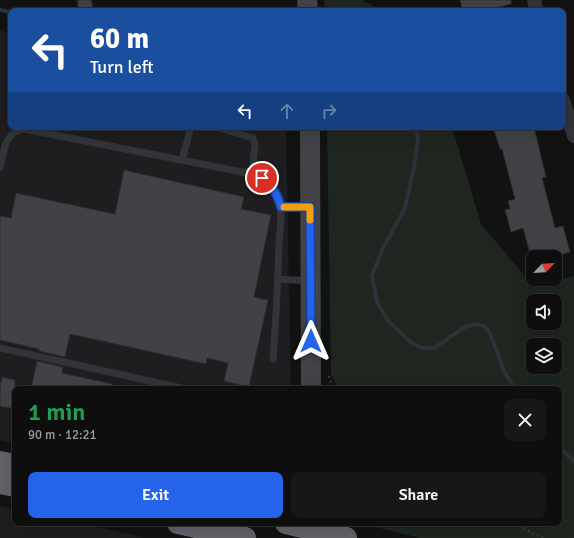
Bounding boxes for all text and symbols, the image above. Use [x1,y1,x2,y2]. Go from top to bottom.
text: 60 m [90,22,149,56]
icon: left [24,24,76,76]
text: Turn left [90,56,153,78]
icon: left [234,100,256,122]
icon: ahead [276,100,298,122]
icon: right [318,100,340,122]
pin [245,161,279,195]
icon: arrive [251,167,273,189]
north arrow [526,250,562,286]
map controls [526,250,562,374]
button: sound [526,294,562,330]
position arrow [290,320,332,362]
button: layers [526,338,562,374]
text: 1 min [28,397,85,427]
button: close [504,399,546,441]
text: 90 m · 12:21 [28,427,97,443]
button: Exit [28,472,283,518]
button: Share [291,472,546,518]

